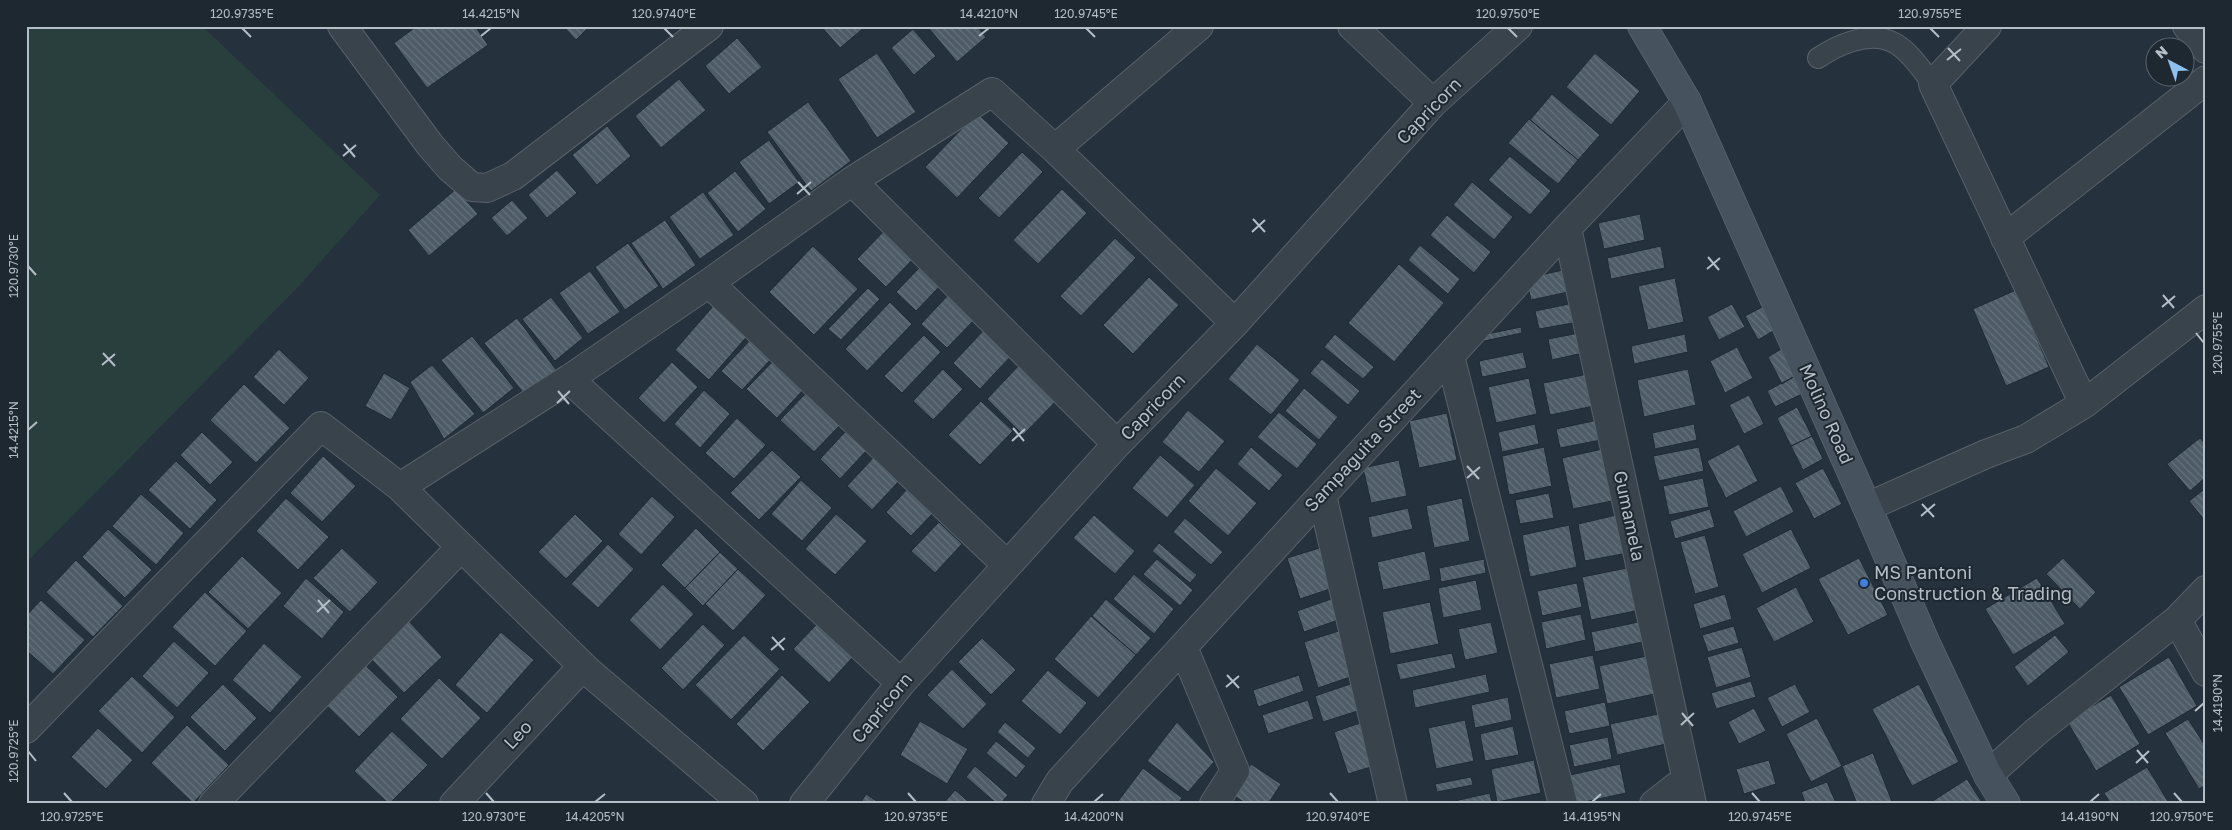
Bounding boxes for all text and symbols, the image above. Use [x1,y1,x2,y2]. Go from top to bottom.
text: 120.9735°E [210,6,274,21]
text: 14.4215°N [462,6,520,21]
text: 120.9740°E [632,6,696,21]
text: 14.4210°N [960,6,1018,21]
text: 120.9745°E [1054,6,1118,21]
text: 120.9750°E [1476,6,1540,21]
text: 120.9755°E [1898,6,1962,21]
north arrow [2144,38,2194,88]
text: N [2152,42,2171,62]
street label: Capricorn [1391,72,1465,148]
text: 120.9730°E [6,234,21,298]
text: 120.9755°E [2210,311,2225,375]
street label: Molino Road [1795,360,1859,467]
street label: Capricorn [1115,368,1189,444]
street label: Sampaguita Street [1299,383,1425,516]
text: 14.4215°N [6,401,21,459]
street label: Gumamela [1610,469,1650,563]
place label: MS Pantoni Construction & Trading [1874,561,2072,604]
marker: MS Pantoni Construction & Trading [1858,577,1870,589]
street label: Capricorn [846,668,916,747]
text: 14.4190°N [2210,674,2225,732]
street label: Leo [499,715,536,753]
text: 120.9725°E [6,719,21,783]
text: 120.9725°E [40,809,104,824]
text: 120.9730°E [462,809,526,824]
text: 14.4205°N [565,809,625,824]
text: 120.9735°E [884,809,948,824]
text: 14.4200°N [1064,809,1124,824]
text: 120.9740°E [1306,809,1370,824]
text: 14.4195°N [1563,809,1621,824]
text: 120.9745°E [1728,809,1792,824]
text: 14.4190°N [2061,809,2119,824]
text: 120.9750°E [2150,809,2214,824]

